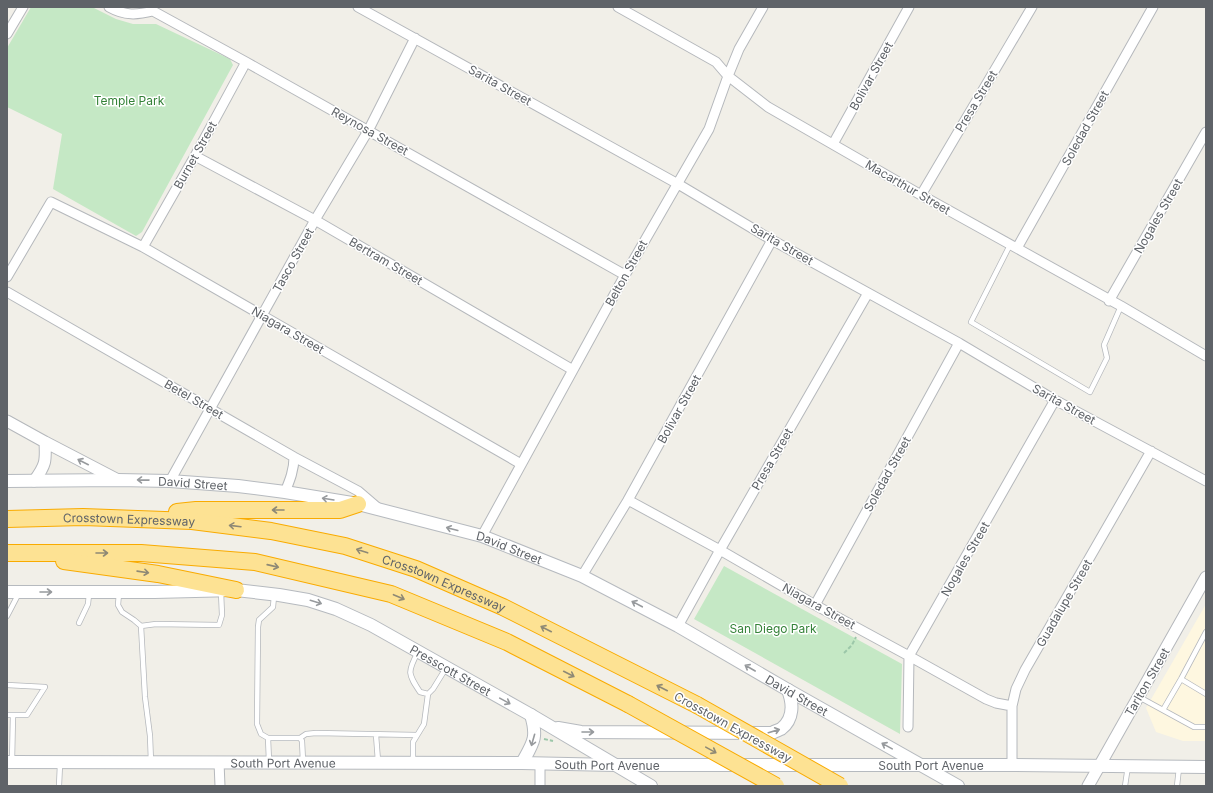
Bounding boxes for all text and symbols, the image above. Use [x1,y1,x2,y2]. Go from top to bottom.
street label: Bolivar Street [846,39,896,113]
street label: Sarita Street [466,61,534,109]
street label: Presa Street [952,67,1000,135]
street label: Soledad Street [1058,88,1112,168]
park label: Temple Park [94,93,165,108]
street label: Reynosa Street [329,104,411,158]
street label: Burnet Street [170,119,220,191]
street label: Macarthur Street [863,157,953,217]
street label: Nogales Street [1131,176,1185,256]
street label: Sarita Street [748,220,816,268]
street label: Tasco Street [269,225,317,295]
street label: Bertram Street [347,234,426,288]
street label: Belton Street [602,237,650,309]
street label: Niagara Street [249,303,327,357]
street label: Bolivar Street [654,372,704,446]
street label: Betel Street [162,376,226,422]
street label: Sarita Street [1030,380,1098,428]
street label: Presa Street [748,425,796,493]
street label: Soledad Street [860,434,914,514]
one-way arrow [78,458,90,465]
street label: David Street [158,473,228,493]
one-way arrow [137,477,150,484]
one-way arrow [321,495,334,503]
one-way arrow [272,506,285,514]
street label: Crosstown Expressway [63,510,196,529]
street label: Nogales Street [938,519,992,599]
one-way arrow [229,523,242,530]
one-way arrow [446,524,459,532]
street label: David Street [475,527,544,567]
one-way arrow [356,547,369,554]
one-way arrow [95,549,108,557]
street label: Crosstown Expressway [380,551,508,615]
street label: Guadalupe Street [1033,557,1095,649]
one-way arrow [266,563,279,570]
one-way arrow [136,568,149,576]
street label: Niagara Street [780,580,858,632]
one-way arrow [39,588,52,596]
one-way arrow [393,594,405,602]
one-way arrow [309,599,322,606]
one-way arrow [631,600,643,608]
park label: San Diego Park [729,621,817,636]
one-way arrow [540,625,552,632]
street label: Presscott Street [407,641,494,699]
street label: Tarlton Street [1121,645,1173,719]
one-way arrow [744,663,756,671]
one-way arrow [562,671,574,678]
street label: David Street [763,671,831,719]
one-way arrow [656,684,668,691]
street label: Crosstown Expressway [672,688,795,766]
one-way arrow [499,697,511,705]
one-way arrow [767,727,780,734]
one-way arrow [581,728,594,736]
one-way arrow [529,733,536,746]
one-way arrow [881,742,893,750]
one-way arrow [705,747,717,755]
street label: South Port Avenue [230,755,336,770]
street label: South Port Avenue [554,756,660,773]
street label: South Port Avenue [878,758,984,773]

